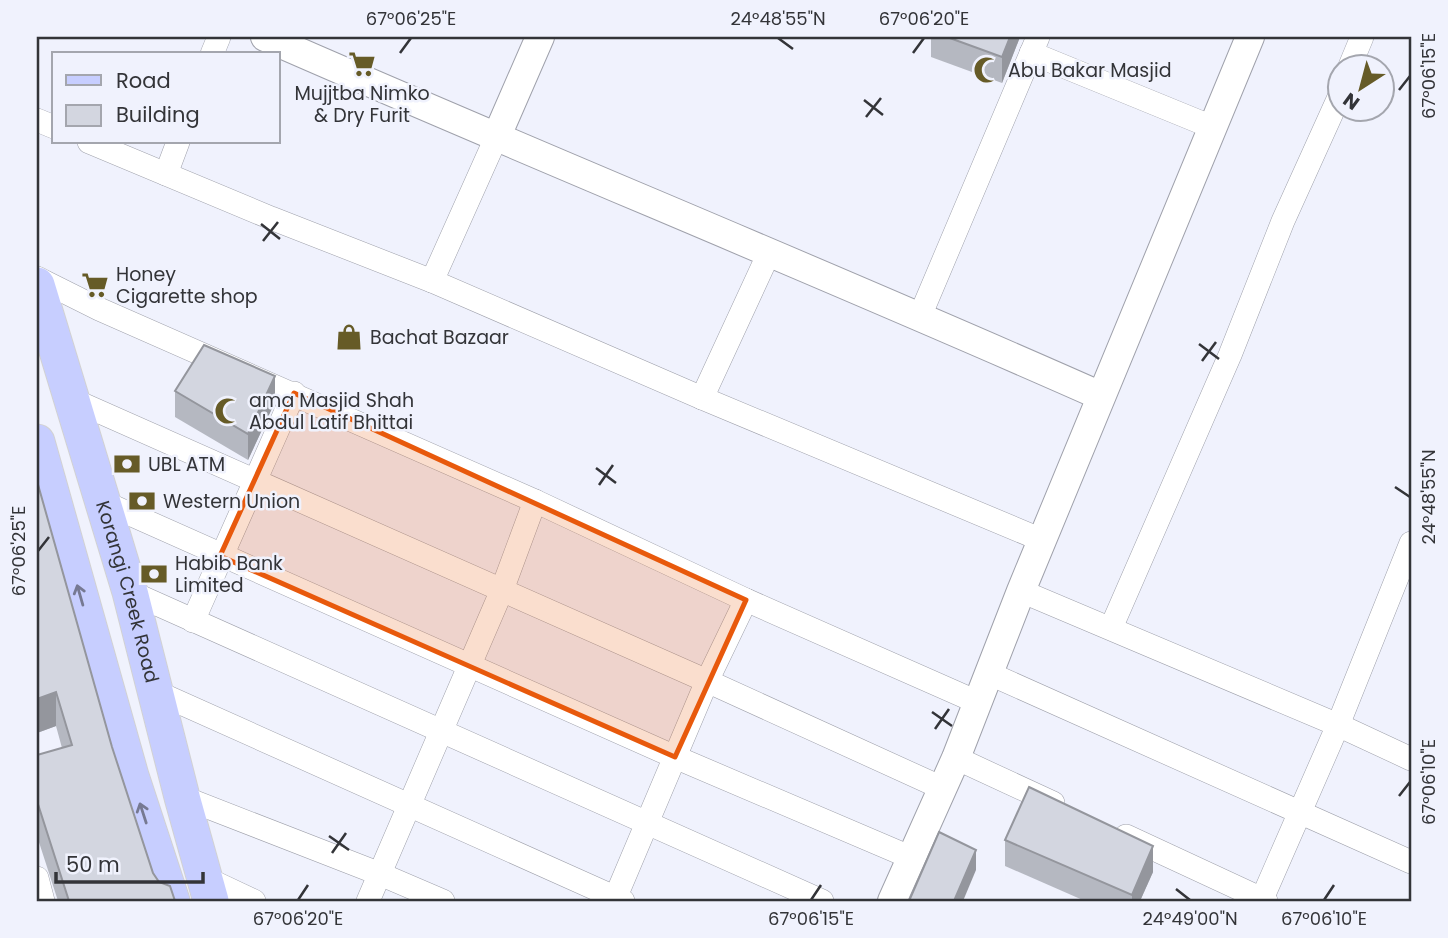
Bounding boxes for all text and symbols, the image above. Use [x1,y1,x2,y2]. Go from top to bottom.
text: 67°06'25"E [366,6,456,31]
text: 24°48'55"N [730,6,826,31]
text: 67°06'20"E [879,6,969,31]
text: 67°06'15"E [1416,33,1441,119]
supermarket icon: Mujjtba Nimko & Dry Furit [347,49,377,79]
legend [52,52,280,144]
north arrow [1326,52,1396,122]
mosque icon: Abu Bakar Masjid [972,55,1002,85]
place label: Abu Bakar Masjid [1008,57,1172,84]
text: Road [116,66,171,95]
place label: Mujjtba Nimko & Dry Furit [294,80,430,129]
text: N [1338,86,1365,116]
text: Building [116,100,200,129]
place label: Honey Cigarette shop [116,261,258,310]
supermarket icon: Honey Cigarette shop [80,270,110,300]
shop icon: Bachat Bazaar [334,322,364,352]
place label: Bachat Bazaar [370,324,509,351]
place label: ama Masjid Shah Abdul Latif Bhittai [249,387,414,436]
mosque icon: ama Masjid Shah Abdul Latif Bhittai [213,396,243,426]
bank icon: UBL ATM [112,449,142,479]
text: 24°48'55"N [1416,449,1441,545]
place label: UBL ATM [148,451,225,478]
bank icon: Western Union [127,486,157,516]
place label: Western Union [163,488,300,515]
street label: Korangi Creek Road [90,497,166,686]
text: 67°06'25"E [6,506,31,596]
place label: Habib Bank Limited [175,550,283,599]
bank icon: Habib Bank Limited [139,559,169,589]
one-way arrow [72,584,85,606]
text: 67°06'10"E [1416,739,1441,825]
one-way arrow [136,803,148,825]
scale bar [56,840,203,884]
text: 50 m [66,850,120,879]
text: 67°06'20"E [253,906,343,931]
text: 67°06'15"E [768,906,854,931]
text: 24°49'00"N [1142,906,1238,931]
text: 67°06'10"E [1281,906,1367,931]

